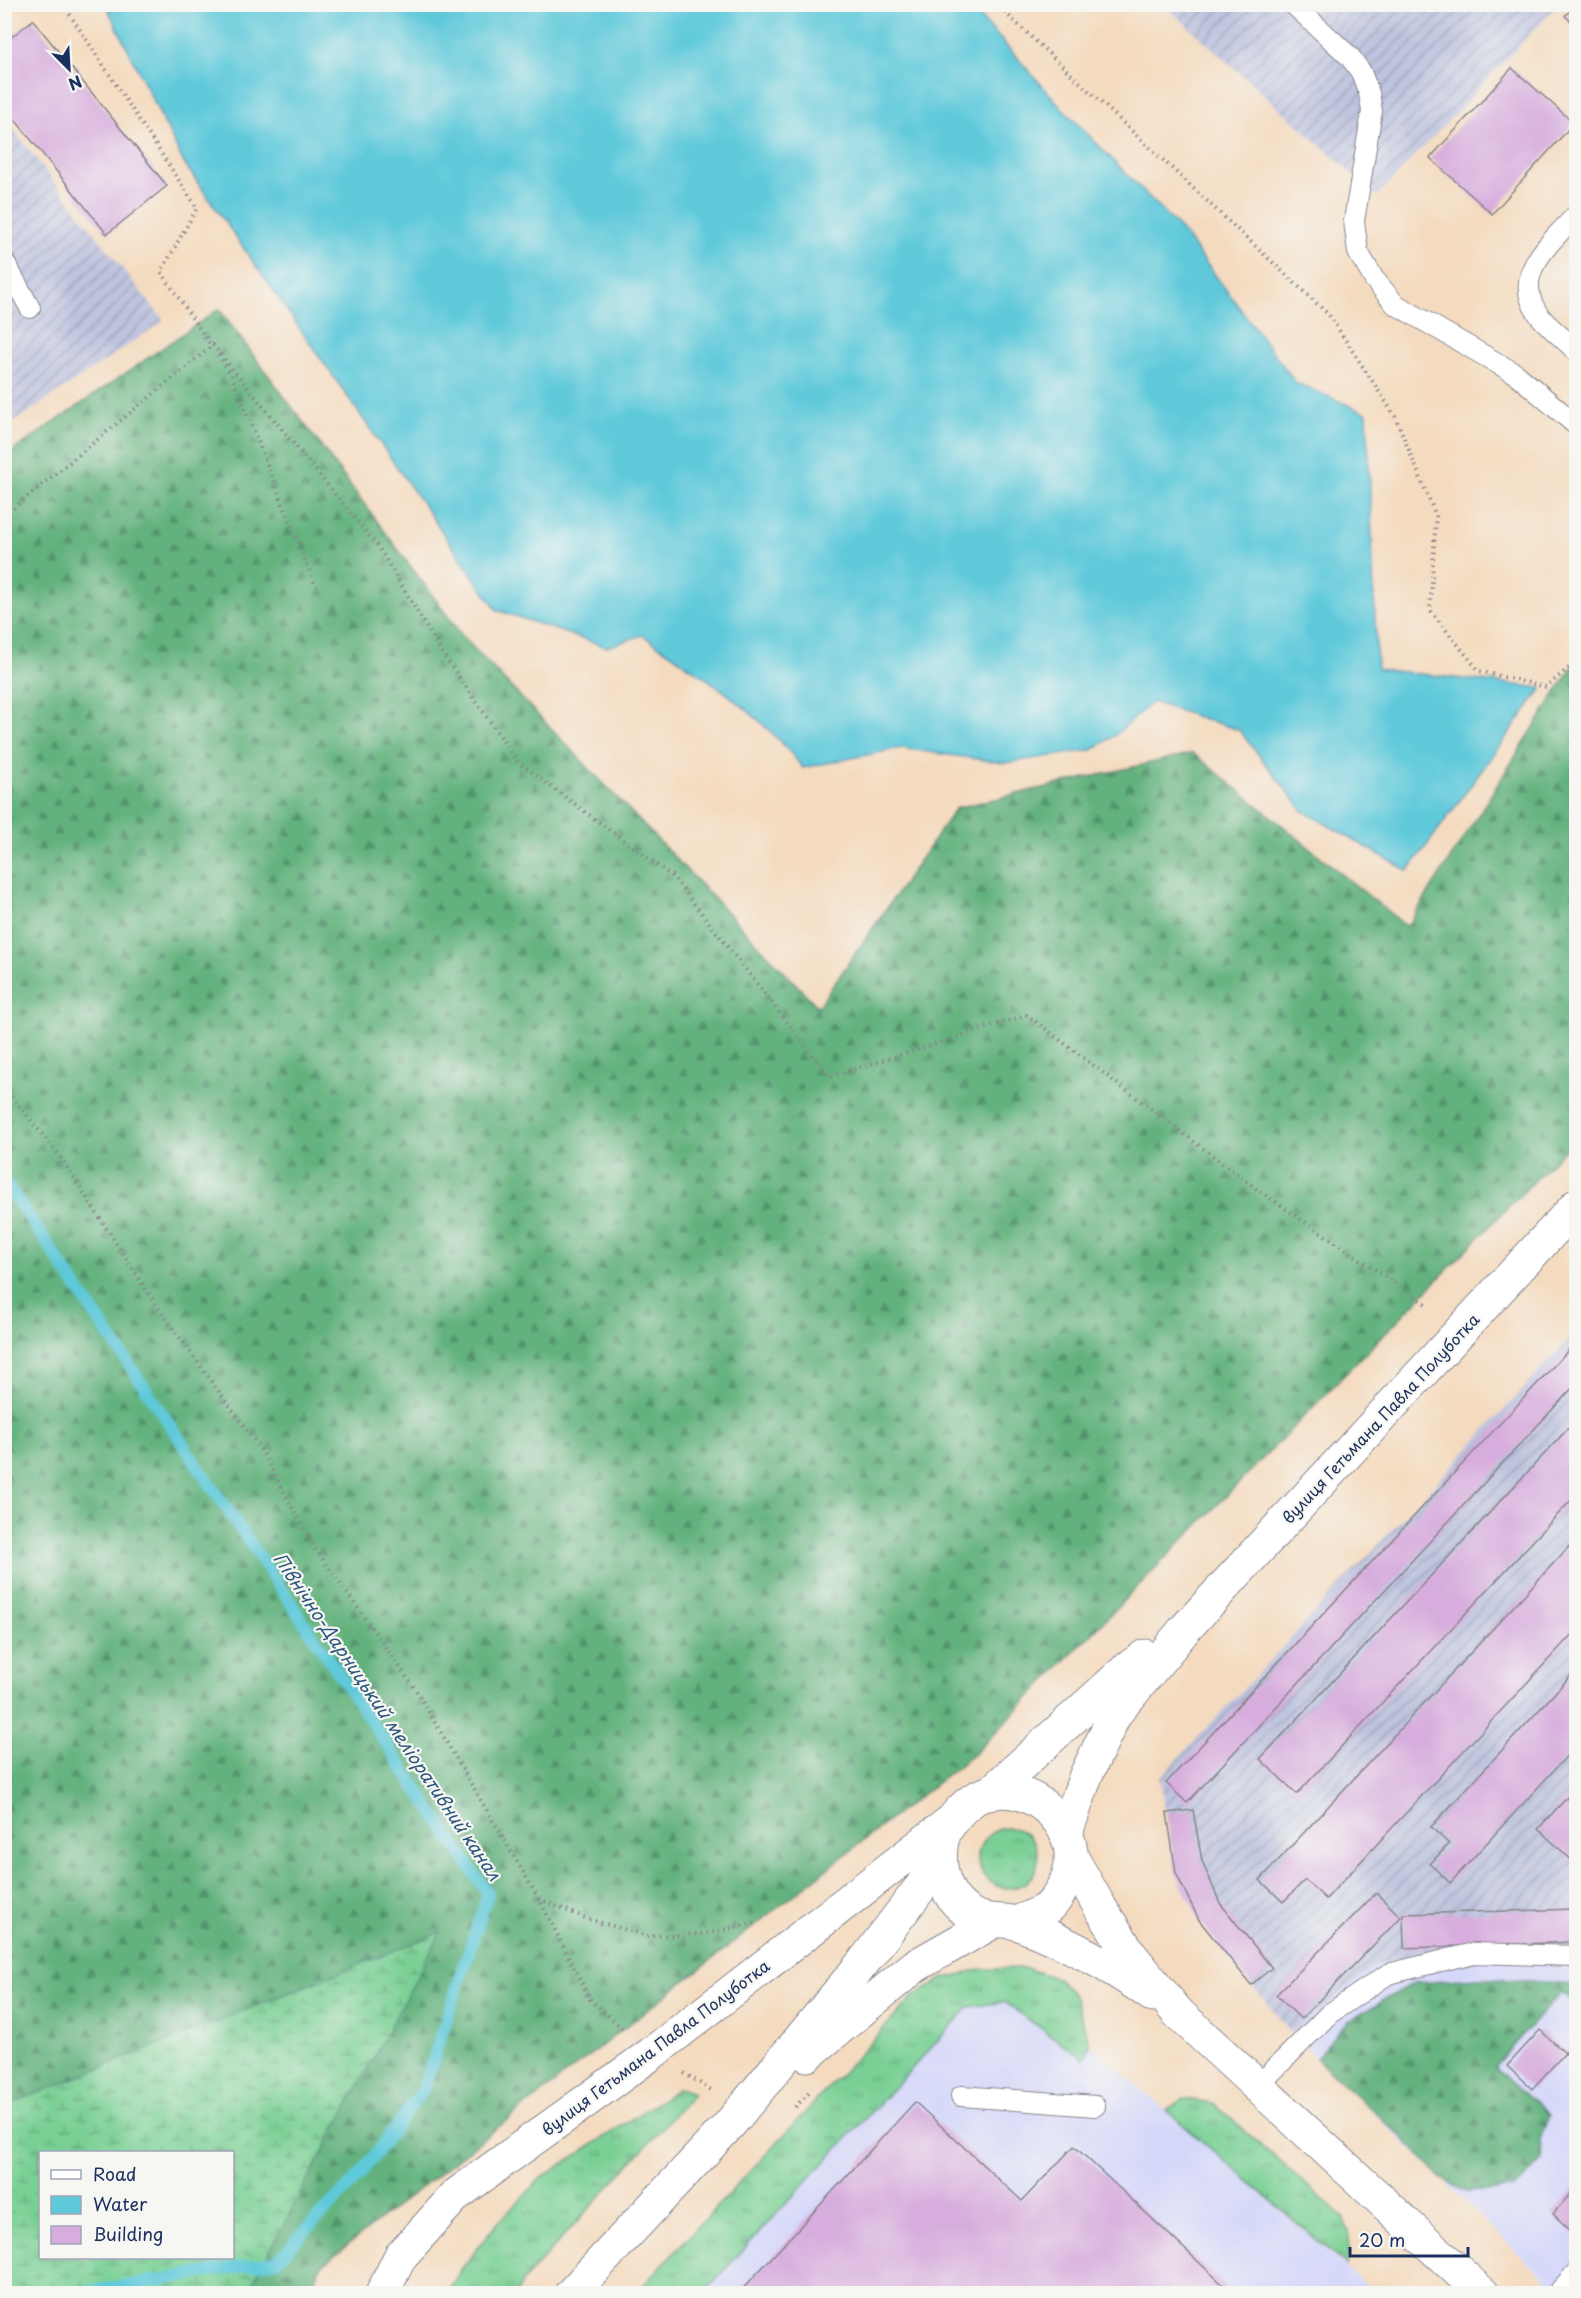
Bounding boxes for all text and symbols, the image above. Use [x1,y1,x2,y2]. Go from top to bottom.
north arrow [39,39,99,99]
text: N [65,70,86,97]
street label: вулиця Гетьмана Павла Полуботка [1276,1307,1484,1529]
water label: Північно-Дарницький меліоративний канал [267,1546,509,1886]
street label: вулиця Гетьмана Павла Полуботка [536,1953,774,2141]
legend [39,2151,234,2259]
text: Road [93,2160,137,2187]
text: Water [93,2190,148,2217]
text: Building [93,2220,163,2247]
scale bar [1350,2220,1468,2258]
text: 20 m [1359,2226,1405,2253]

